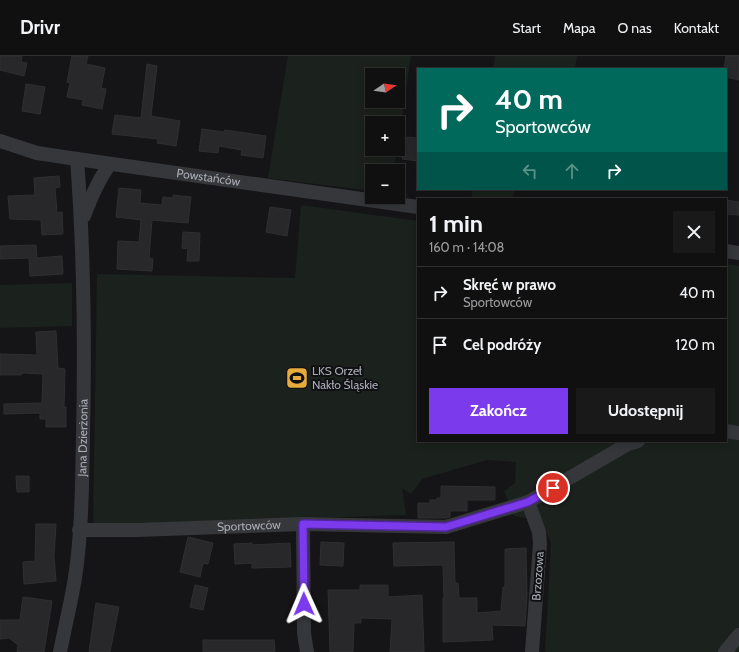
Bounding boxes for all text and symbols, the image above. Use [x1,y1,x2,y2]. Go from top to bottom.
text: Drivr [20,16,60,39]
text: Start [512,19,541,37]
text: Mapa [563,19,595,37]
text: O nas [617,19,652,37]
text: Kontakt [674,19,719,37]
north arrow [365,68,405,108]
map controls [365,68,405,204]
text: 40 m [495,82,563,116]
icon: right [429,84,481,136]
button: + [365,116,405,156]
text: Sportowców [495,116,591,138]
icon: left [519,160,541,182]
icon: ahead [561,160,583,182]
icon: right [603,160,625,182]
button: − [365,164,405,204]
street label: Powstańców [176,165,242,189]
text: 1 min [429,209,483,238]
button: close [673,211,715,253]
text: 160 m · 14:08 [429,239,504,255]
text: Skręć w prawo [463,276,556,294]
icon: right [429,282,451,304]
text: 40 m [679,284,715,302]
text: Sportowców [463,294,532,310]
icon: arrive [429,334,451,356]
text: Cel podróży [463,336,541,354]
text: 120 m [675,336,715,354]
place label: LKS Orzeł Nakło Śląskie [312,363,378,392]
sports icon: LKS Orzeł Nakło Śląskie [284,365,310,391]
button: Zakończ [429,388,568,434]
button: Udostępnij [576,388,715,434]
street label: Jana Dzierżonia [74,398,91,478]
pin [536,471,570,505]
icon: arrive [542,477,564,499]
street label: Sportowców [217,517,281,534]
street label: Brzozowa [528,551,547,601]
position arrow [283,583,325,625]

